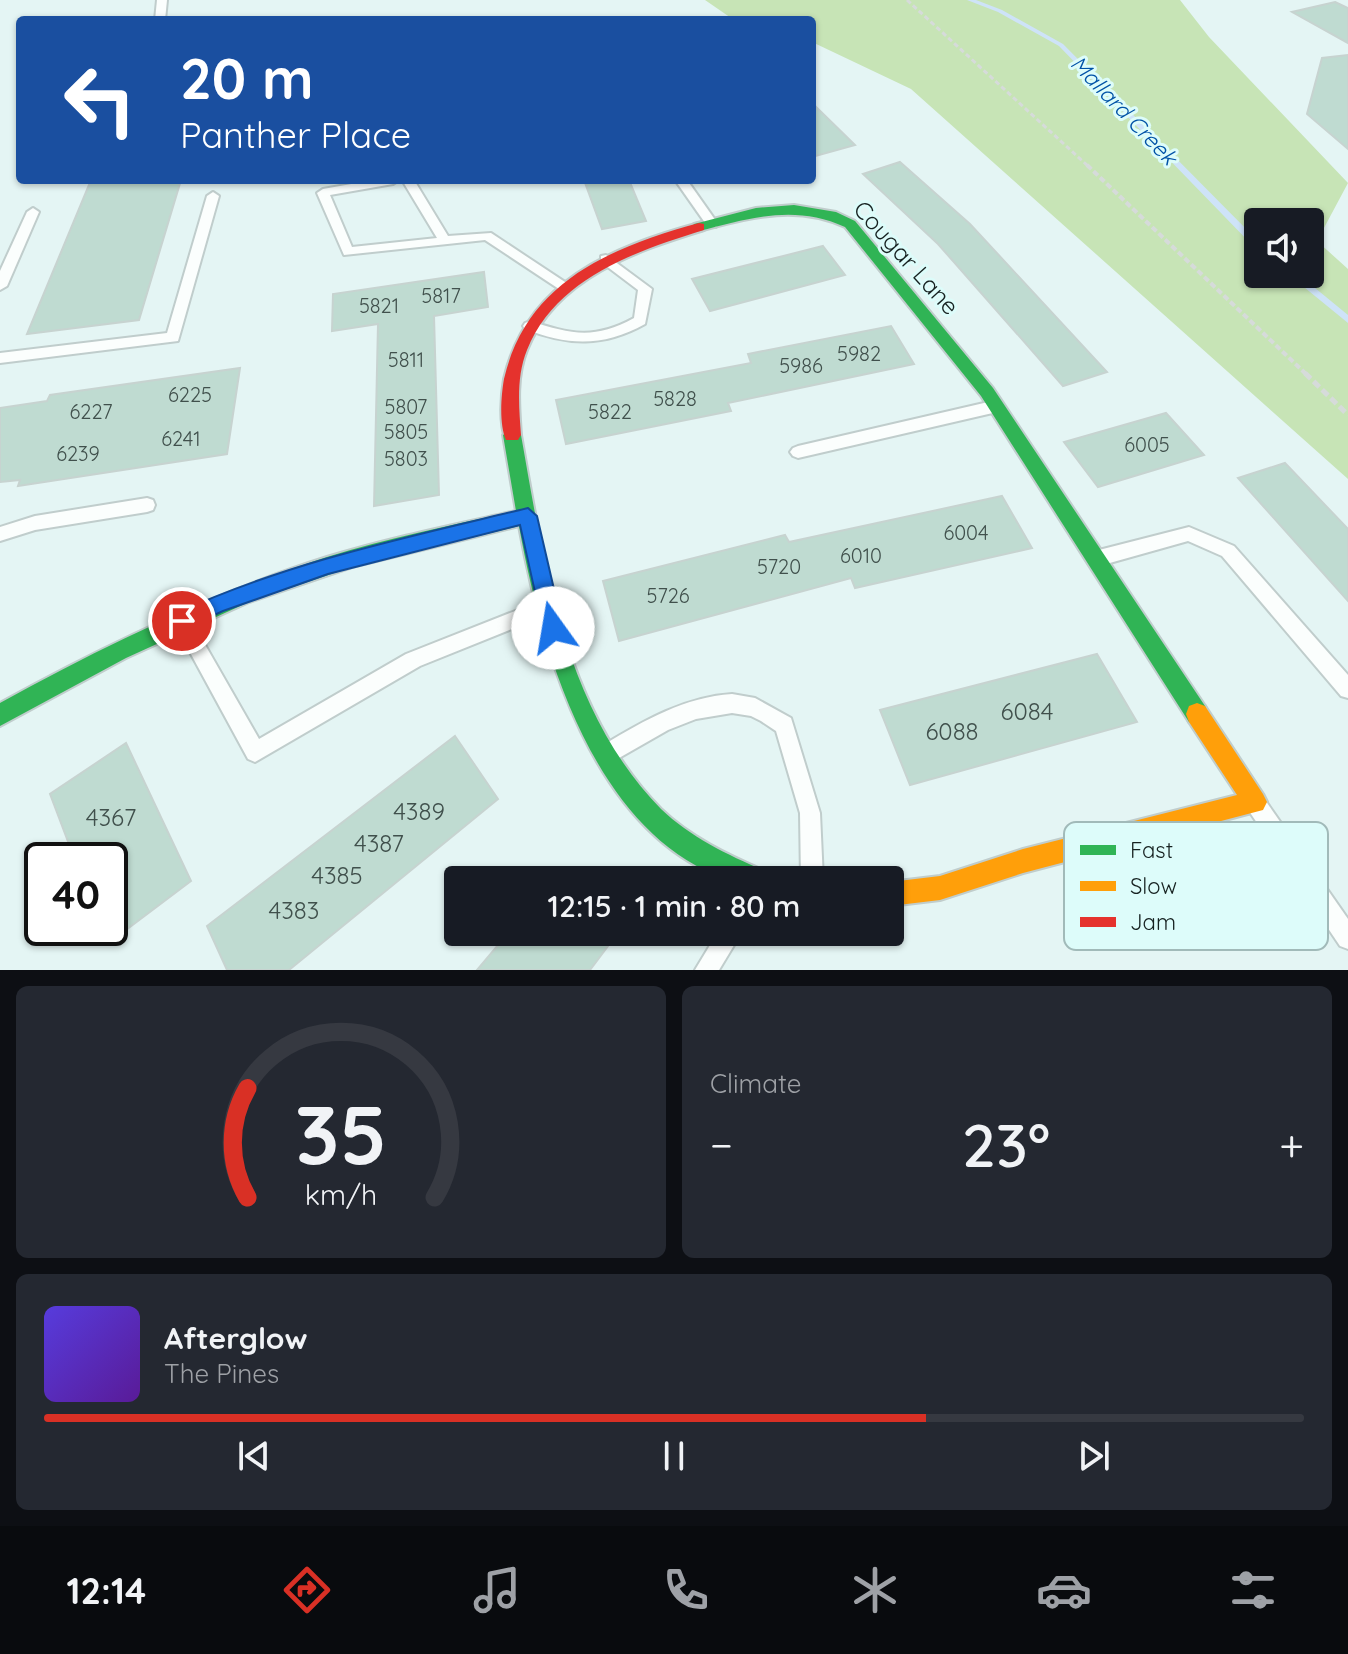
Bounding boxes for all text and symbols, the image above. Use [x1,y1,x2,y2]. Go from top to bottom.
text: 20 m [180,43,314,113]
icon: left [48,48,152,152]
water label: Mallard Creek [1065,49,1185,172]
text: Panther Place [180,112,411,157]
street label: Cougar Lane [848,194,966,321]
map controls [1244,208,1324,288]
button: sound [1244,208,1324,288]
house number: 5817 [421,283,461,308]
house number: 5821 [359,293,399,318]
house number: 5982 [837,341,881,366]
house number: 5811 [388,347,424,372]
house number: 5986 [779,353,823,378]
house number: 6225 [168,382,212,407]
house number: 5828 [653,386,697,411]
house number: 5807 [385,394,427,419]
house number: 6227 [70,399,112,424]
house number: 5822 [588,399,632,424]
house number: 5805 [384,419,428,444]
house number: 6241 [161,426,201,451]
house number: 6005 [1124,432,1170,457]
house number: 6239 [56,441,100,466]
house number: 5803 [384,446,428,471]
house number: 6004 [943,520,989,545]
house number: 6010 [840,543,882,568]
house number: 5720 [757,554,801,579]
house number: 5726 [647,583,690,608]
position arrow [511,586,595,670]
pin [148,587,216,655]
icon: arrive [160,599,204,643]
house number: 6084 [1001,696,1053,726]
house number: 6088 [925,716,979,746]
house number: 4389 [393,796,445,826]
house number: 4367 [86,802,136,832]
legend [1064,822,1328,950]
house number: 4387 [354,828,404,858]
text: Fast [1130,836,1173,864]
speed limit sign: 40 [24,842,128,946]
house number: 4385 [311,860,363,890]
text: Slow [1130,872,1177,900]
text: 12:15 · 1 min · 80 m [548,887,800,925]
house number: 4383 [269,895,319,925]
text: Jam [1130,908,1176,936]
text: Climate [710,1067,801,1100]
text: 35 [295,1081,387,1185]
text: 23° [962,1107,1050,1182]
text: − [710,1117,733,1172]
text: + [1279,1117,1304,1172]
text: km/h [305,1176,377,1212]
text: Afterglow [164,1319,307,1357]
text: The Pines [164,1357,279,1390]
icon: previous [232,1434,276,1478]
icon: pause [652,1434,696,1478]
icon: next [1072,1434,1116,1478]
icon: directions [279,1562,335,1618]
icon: music [469,1562,525,1618]
icon: phone [658,1562,714,1618]
icon: climate [847,1562,903,1618]
icon: car [1036,1562,1092,1618]
icon: filters [1225,1562,1281,1618]
text: 12:14 [67,1568,146,1613]

